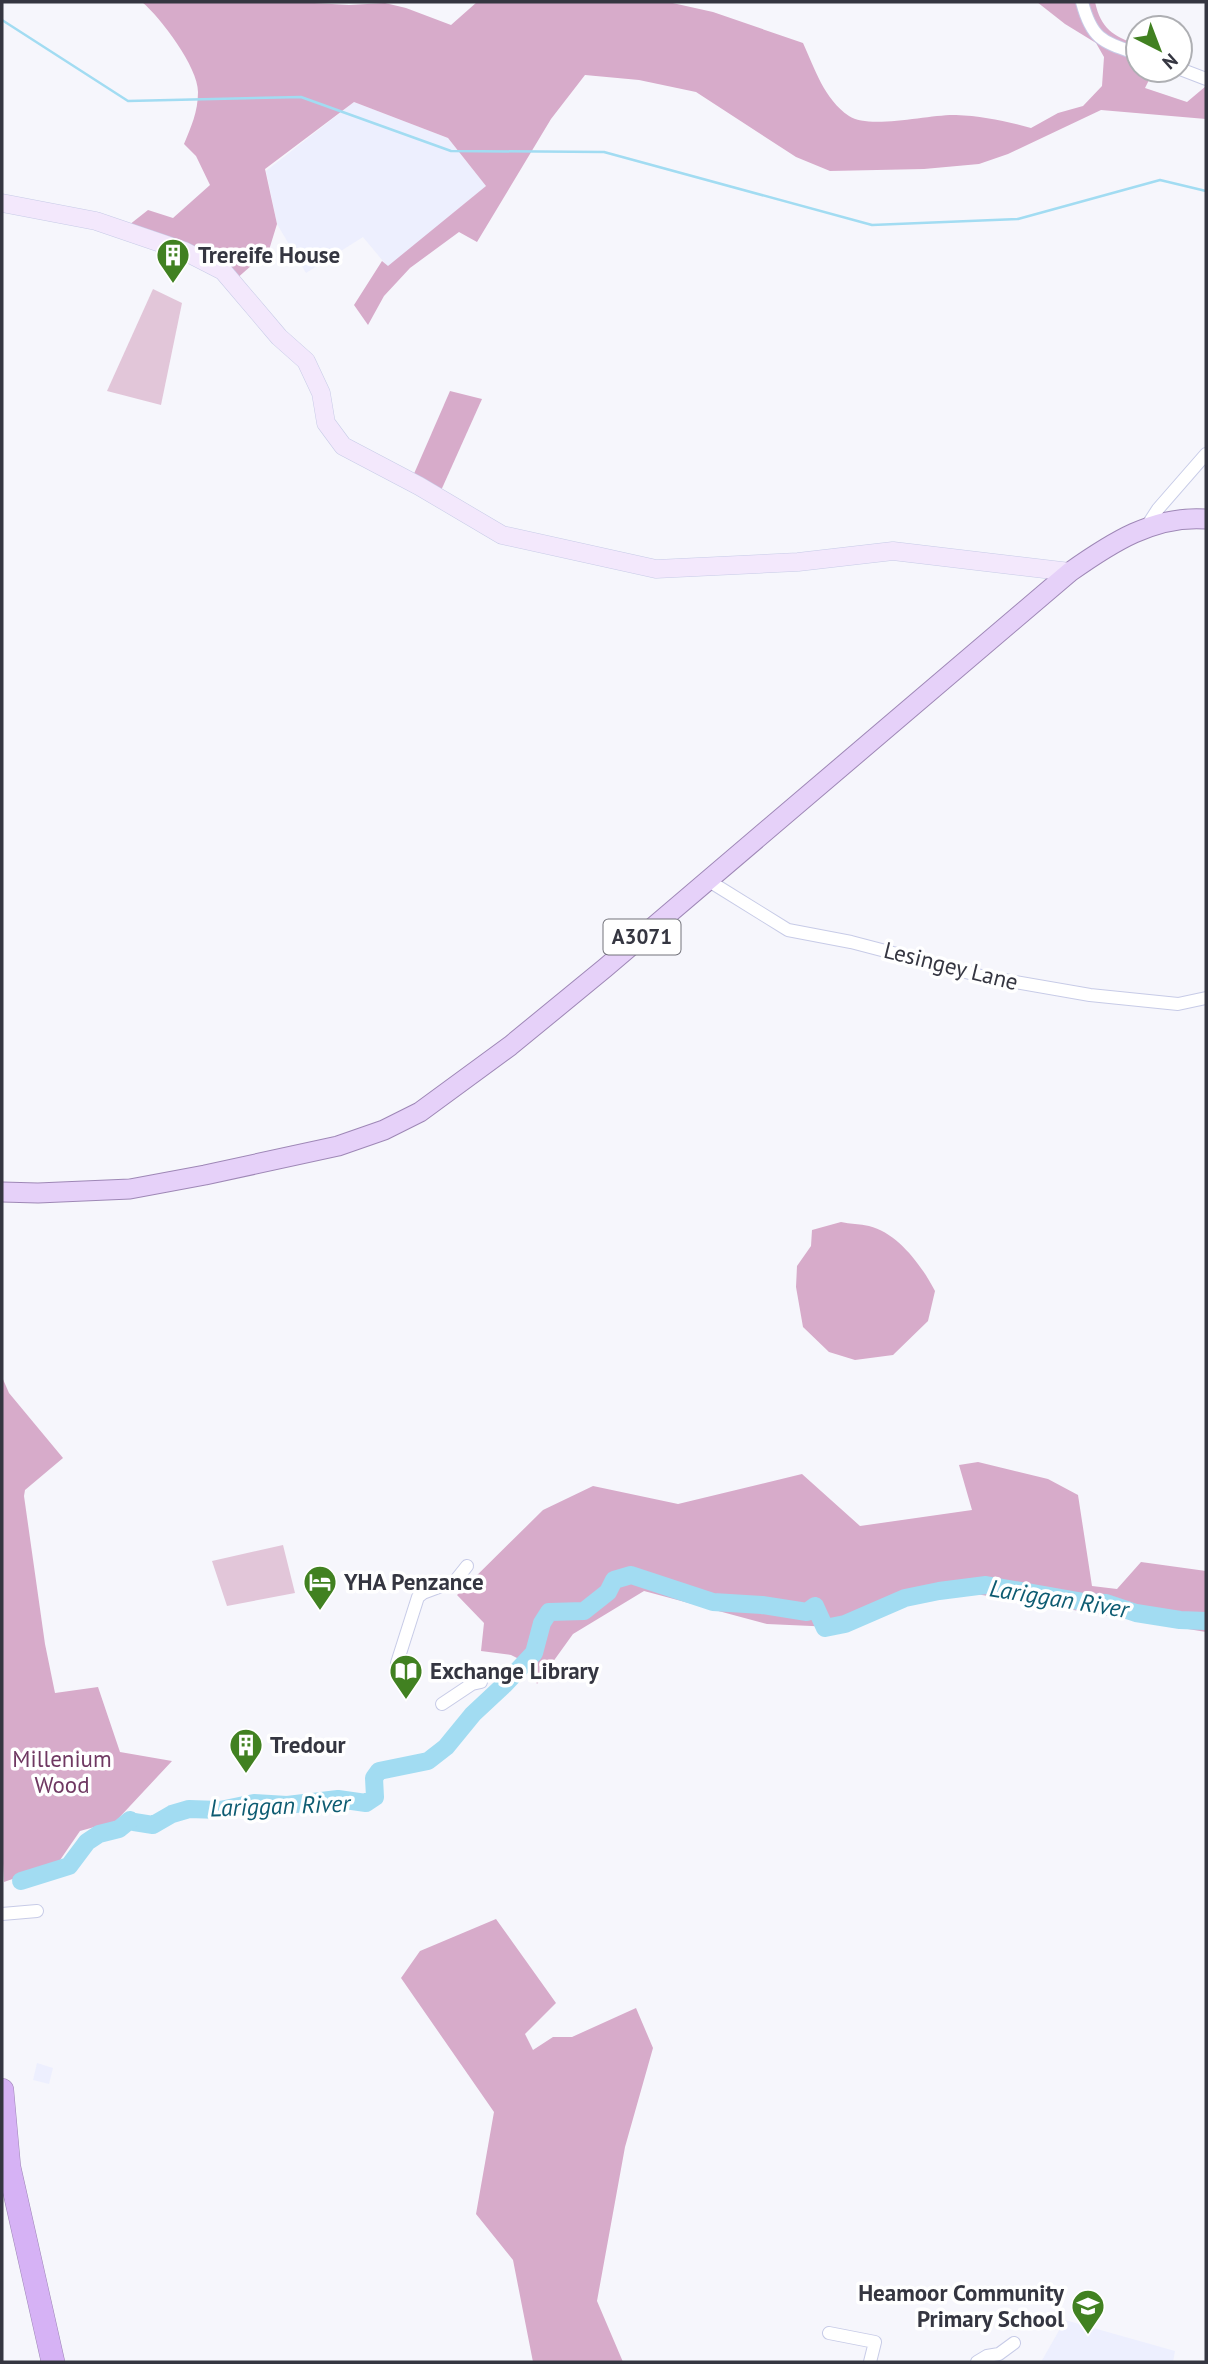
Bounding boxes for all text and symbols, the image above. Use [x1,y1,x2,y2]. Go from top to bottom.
north arrow [1124,14,1194,84]
text: N [1158,49,1183,75]
building icon: Trereife House [154,236,192,285]
place label: Trereife House [198,240,340,269]
road number: A3071 [604,920,680,954]
street label: Lesingey Lane [881,935,1021,996]
hotel icon: YHA Penzance [301,1563,339,1612]
place label: YHA Penzance [343,1567,484,1596]
water label: Lariggan River [987,1572,1133,1625]
library icon: Exchange Library [387,1652,425,1701]
place label: Exchange Library [430,1656,600,1685]
building icon: Tredour [227,1726,265,1775]
place label: Tredour [270,1730,347,1759]
park label: Millenium Wood [12,1744,112,1799]
water label: Lariggan River [209,1787,353,1823]
place label: Heamoor Community Primary School [858,2278,1065,2333]
school or university icon: Heamoor Community Primary School [1069,2287,1107,2336]

